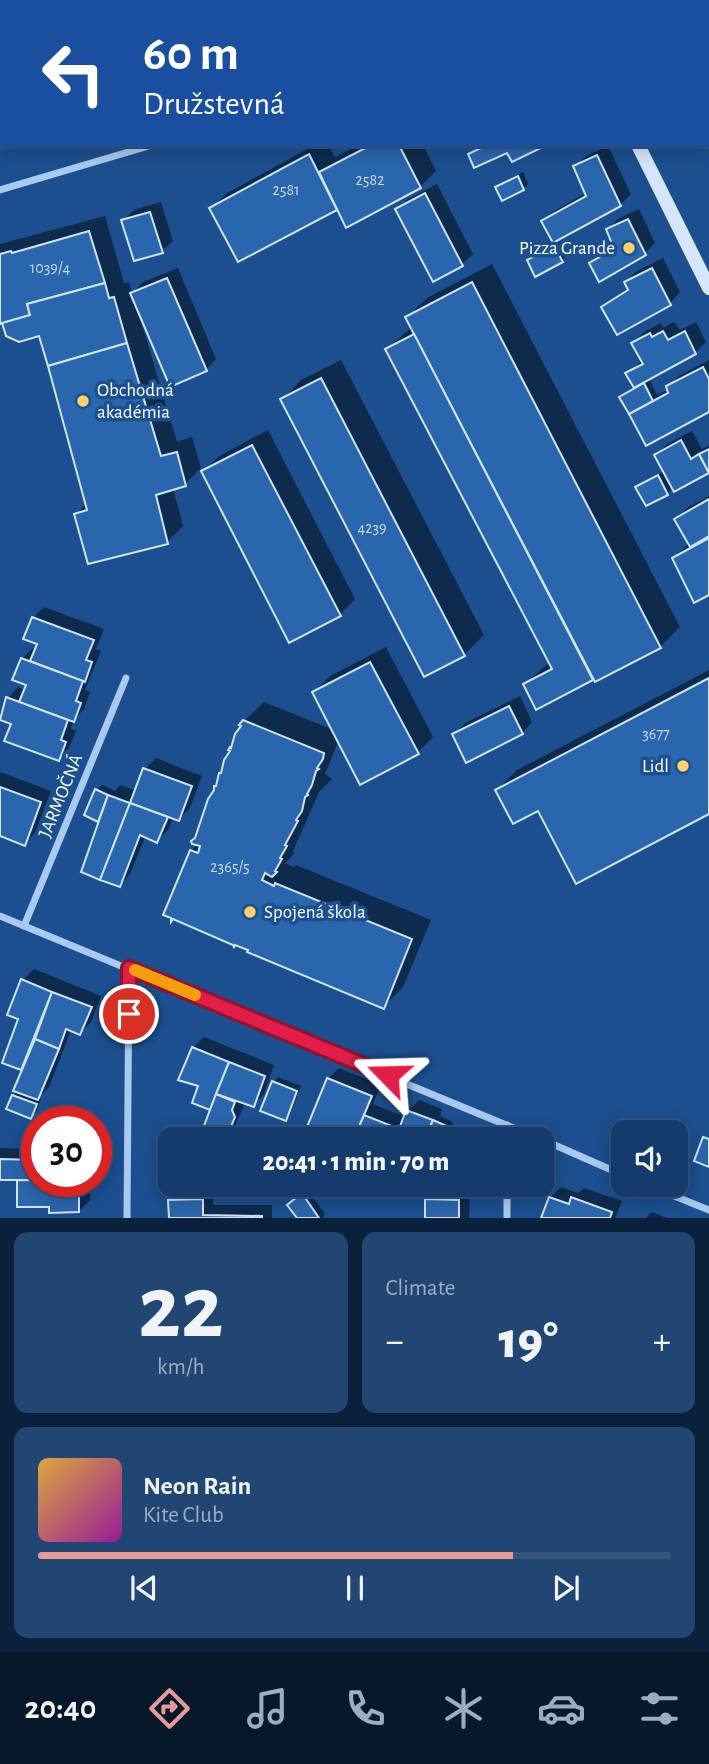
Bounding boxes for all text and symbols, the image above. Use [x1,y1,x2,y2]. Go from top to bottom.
icon: left [28,28,119,119]
text: 60 m [143,30,239,79]
text: Družstevná [143,88,285,120]
house number: 2582 [356,172,384,188]
house number: 2581 [272,182,300,198]
place label: Pizza Grande [519,239,615,258]
marker: Pizza Grande [621,240,637,256]
house number: 1039/4 [30,260,70,276]
place label: Obchodná akadémia [97,381,174,422]
marker: Obchodná akadémia [75,393,91,409]
house number: 4239 [357,520,387,536]
house number: 3677 [642,726,670,742]
street label: JARMOČNÁ [34,751,86,840]
place label: Lidl [642,757,669,776]
marker: Lidl [675,758,691,774]
house number: 2365/5 [210,859,250,875]
place label: Spojená škola [264,903,366,922]
marker: Spojená škola [242,904,258,920]
pin [99,984,159,1044]
icon: arrive [110,995,148,1033]
position arrow [351,1038,425,1112]
speed limit sign: 30 [21,1106,112,1197]
map controls [611,1120,688,1197]
button: sound [611,1120,688,1197]
text: 20:41 · 1 min · 70 m [263,1149,449,1175]
text: 22 [138,1263,224,1354]
text: Climate [386,1277,455,1300]
text: 19° [498,1315,558,1367]
text: − [386,1323,404,1361]
text: + [653,1323,671,1361]
text: km/h [157,1356,204,1379]
text: Neon Rain [143,1473,251,1499]
text: Kite Club [143,1504,224,1527]
icon: previous [125,1569,163,1607]
icon: pause [336,1569,374,1607]
icon: next [547,1569,585,1607]
icon: directions [145,1684,194,1733]
icon: music [243,1684,292,1733]
icon: phone [341,1684,390,1733]
icon: climate [439,1684,488,1733]
icon: car [537,1684,586,1733]
icon: filters [635,1684,684,1733]
text: 20:40 [25,1692,96,1724]

